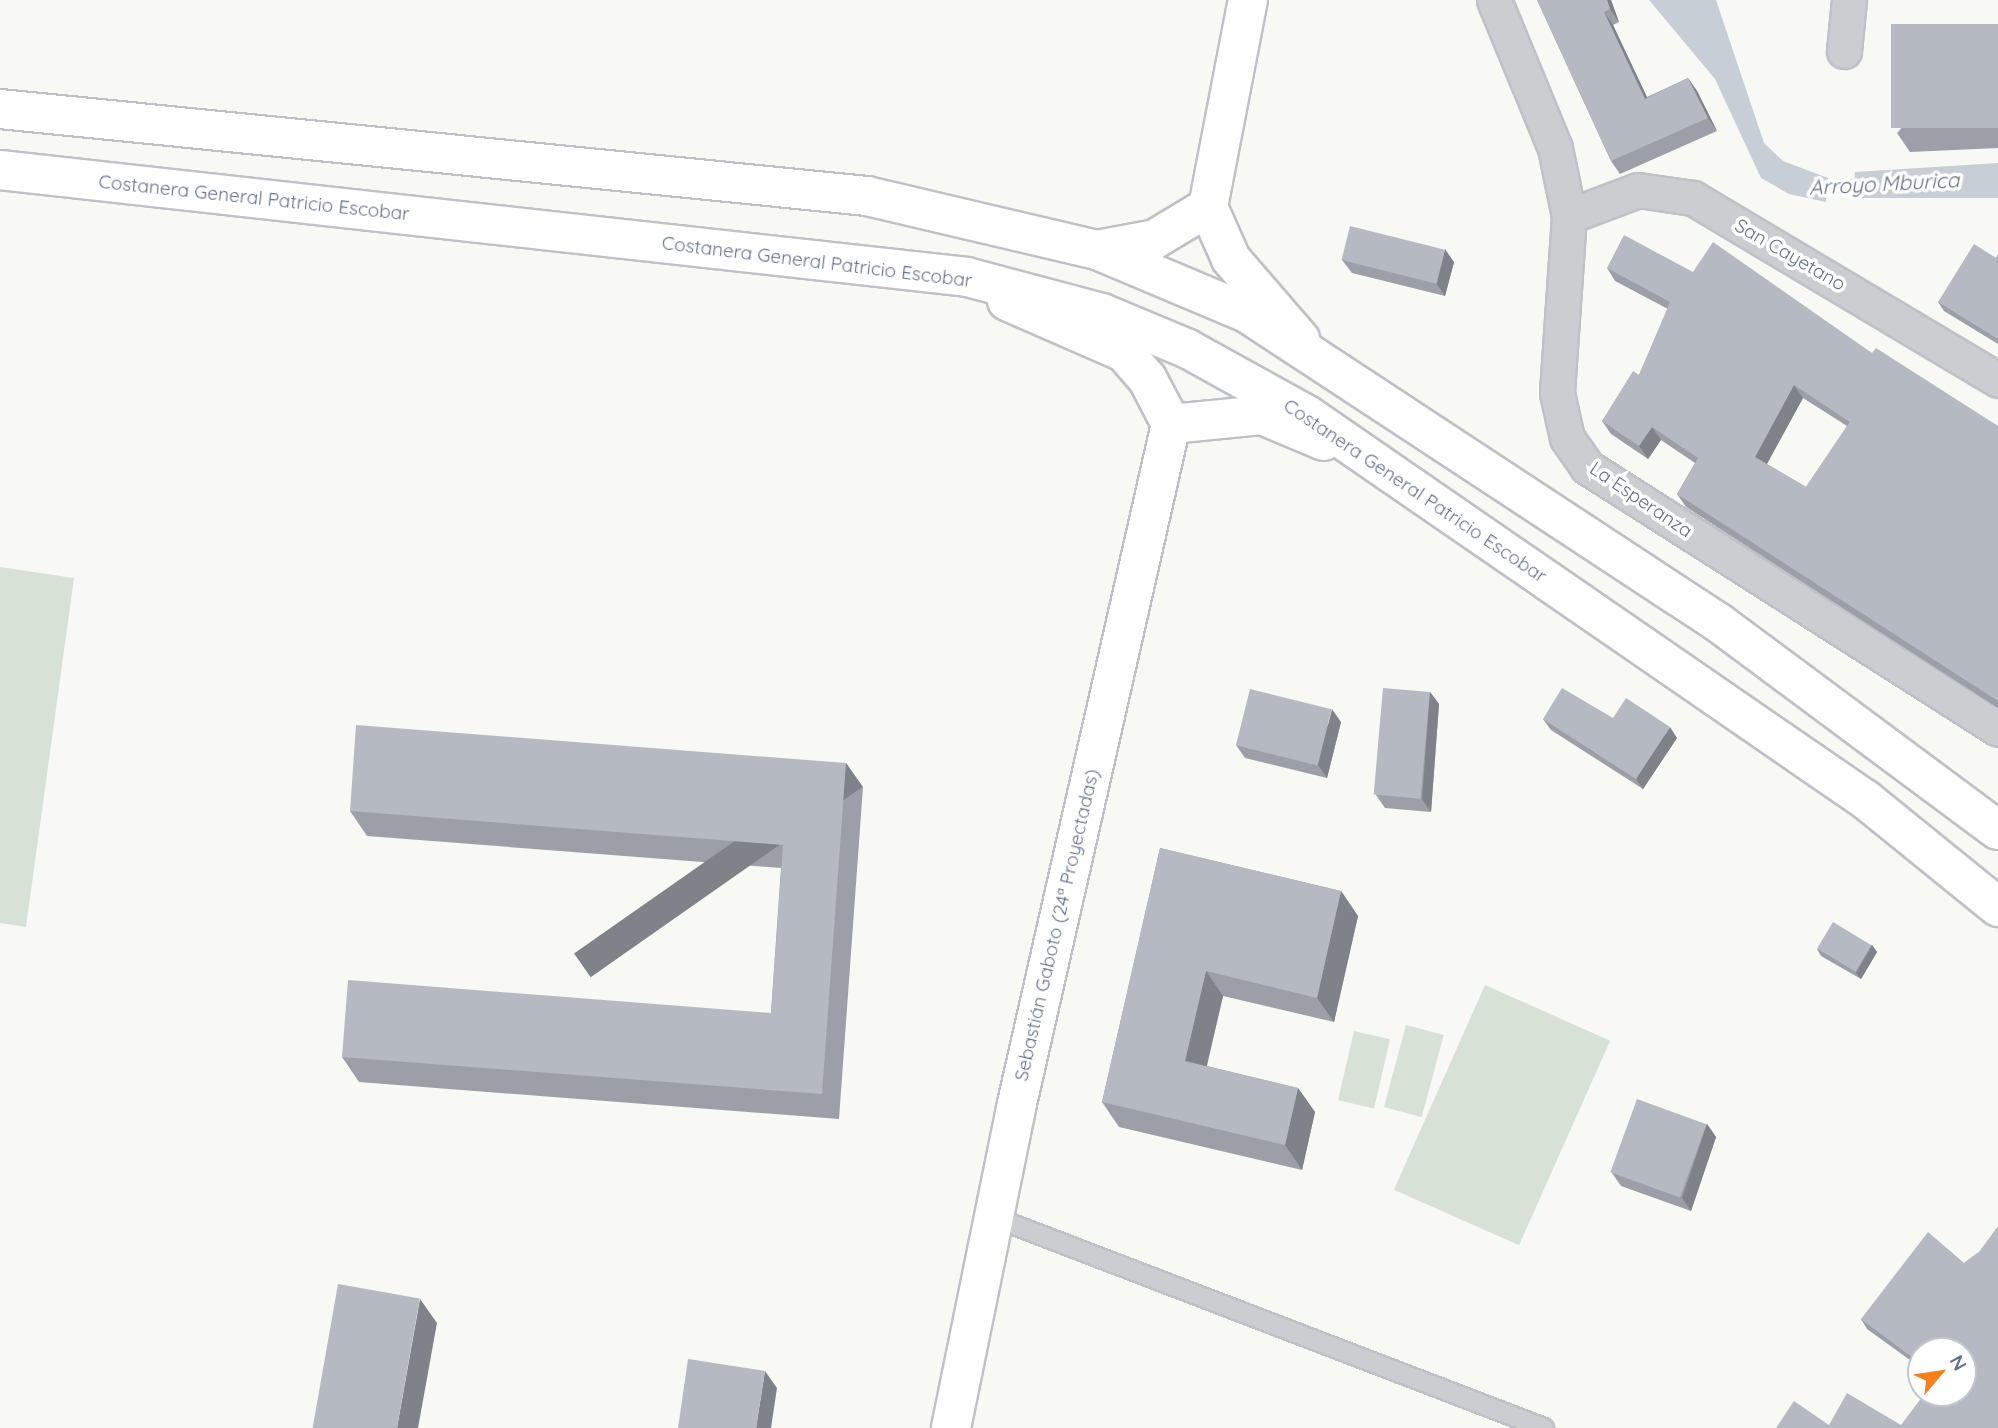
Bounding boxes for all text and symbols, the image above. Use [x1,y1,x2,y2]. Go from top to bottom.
water label: Arroyo Mburica [1808,166,1960,200]
street label: Costanera General Patricio Escobar [97,170,411,226]
street label: San Cayetano [1731,214,1849,296]
street label: Costanera General Patricio Escobar [660,232,974,292]
street label: Costanera General Patricio Escobar [1279,394,1551,588]
street label: La Esperanza [1585,457,1697,543]
street label: Sebastián Gaboto (24ª Proyectadas) [1010,767,1104,1083]
north arrow [1907,1337,1977,1407]
text: N [1945,1351,1972,1375]

